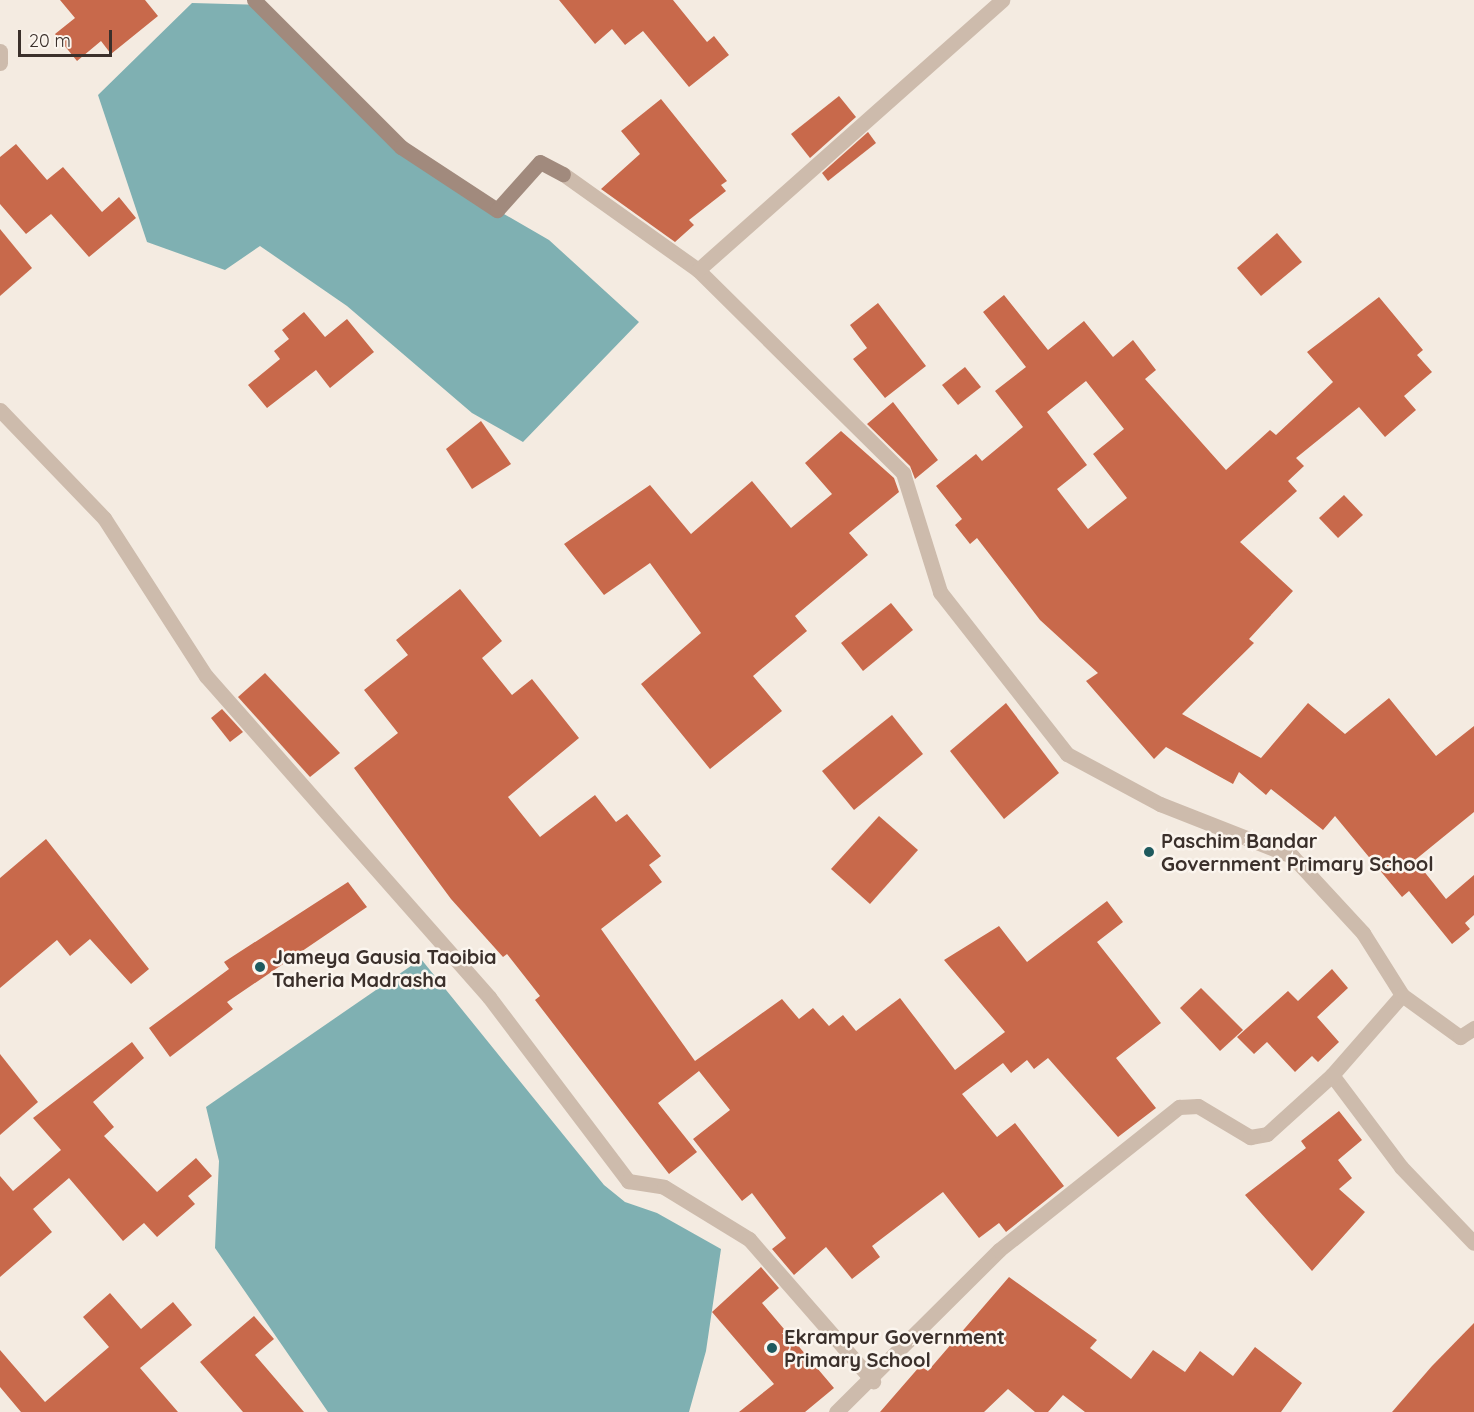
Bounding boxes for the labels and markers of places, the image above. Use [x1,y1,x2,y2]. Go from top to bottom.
place label: Paschim Bandar Government Primary School [1161,828,1434,875]
marker: Paschim Bandar Government Primary School [1142,845,1156,859]
place label: Jameya Gausia Taoibia Taheria Madrasha [272,944,497,991]
marker: Jameya Gausia Taoibia Taheria Madrasha [253,960,267,974]
place label: Ekrampur Government Primary School [784,1324,1005,1371]
marker: Ekrampur Government Primary School [765,1341,779,1355]

